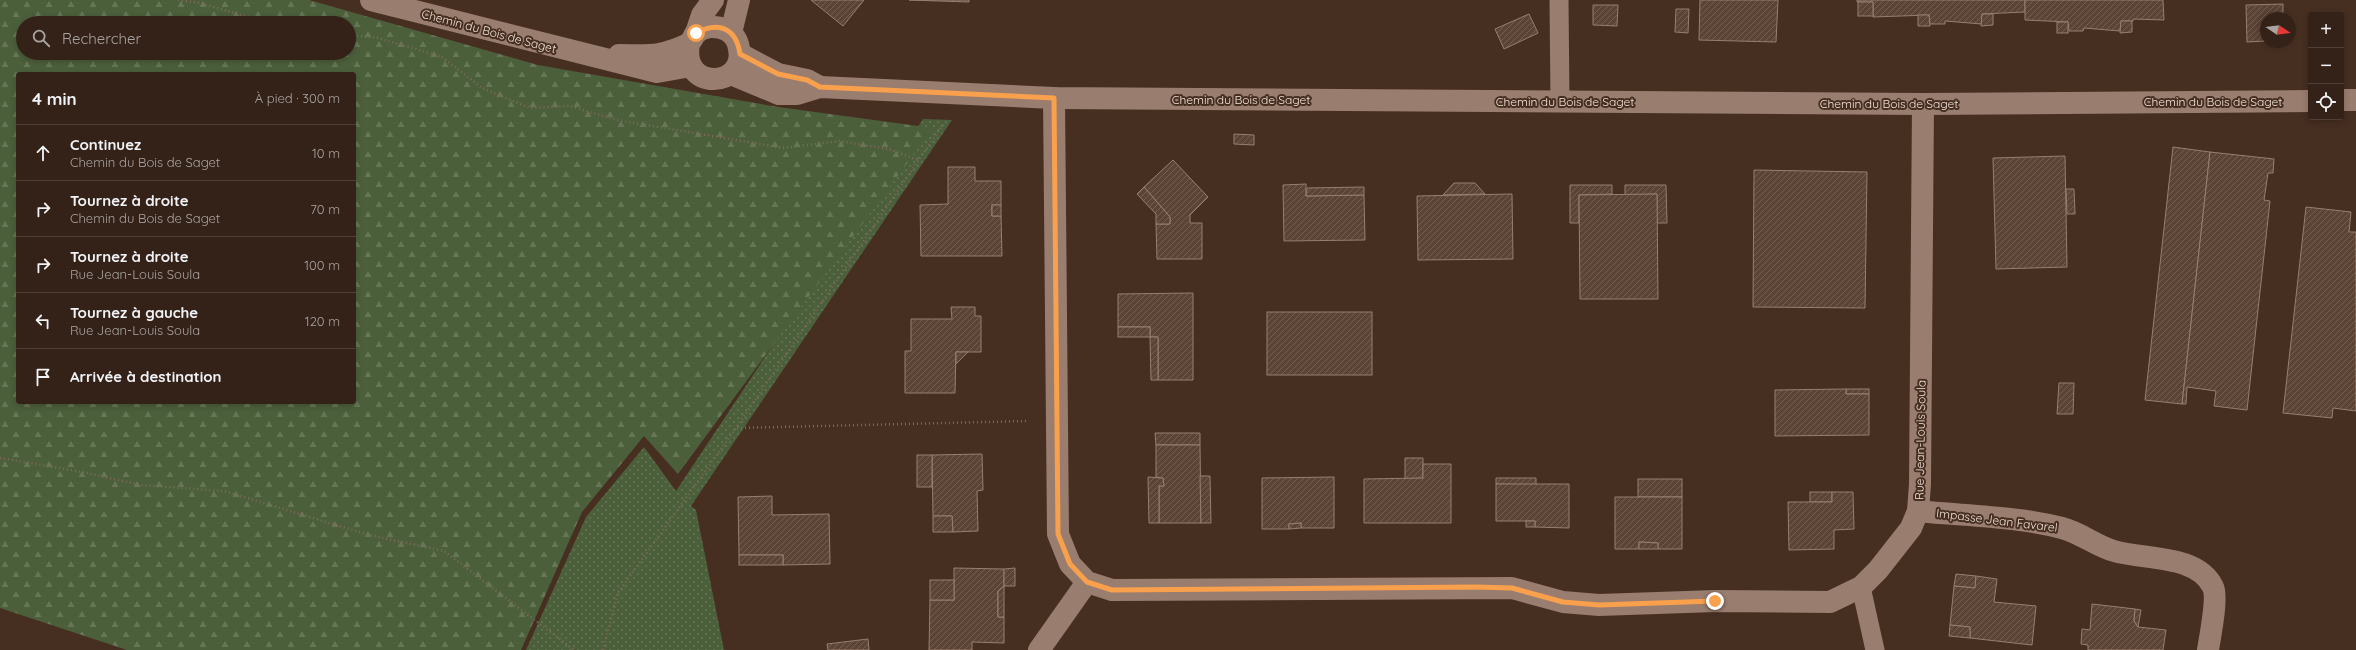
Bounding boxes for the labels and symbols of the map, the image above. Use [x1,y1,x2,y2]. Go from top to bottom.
street label: Chemin du Bois de Saget [420,6,558,56]
north arrow [2260,12,2296,48]
route start [687,24,705,42]
street label: Chemin du Bois de Saget [1172,92,1310,107]
street label: Chemin du Bois de Saget [1496,94,1634,109]
street label: Chemin du Bois de Saget [2144,94,2282,109]
street label: Chemin du Bois de Saget [1820,96,1958,111]
street label: Rue Jean-Louis Soula [1911,380,1929,500]
street label: Impasse Jean Favarel [1935,505,2059,535]
route end [1706,592,1724,610]

